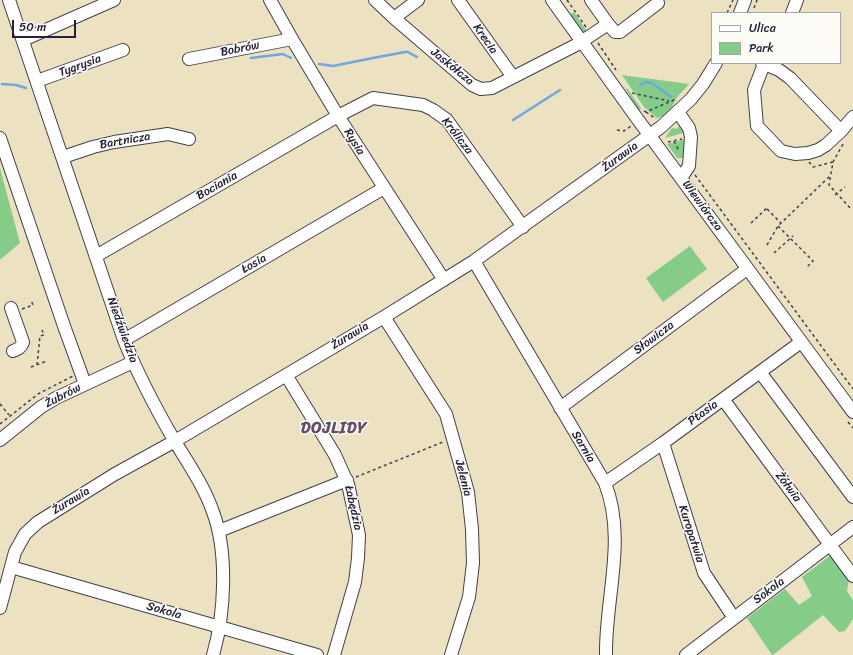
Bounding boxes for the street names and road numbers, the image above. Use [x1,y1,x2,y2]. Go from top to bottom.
street label: Krecia [469,21,501,57]
street label: Bobrów [219,38,261,60]
street label: Jaskółcza [428,45,476,89]
street label: Tygrysia [57,52,103,80]
street label: Królicza [438,115,476,157]
street label: Rysia [340,126,368,158]
street label: Bartnicza [98,129,152,153]
street label: Żurawia [599,139,641,175]
street label: Bociania [194,169,240,203]
street label: Wiewiórcza [679,178,725,234]
street label: Łosia [239,251,269,277]
street label: Niedźwiedzia [103,295,141,365]
street label: Słowicza [631,318,677,358]
street label: Żurawia [328,319,372,353]
street label: Żubrów [42,381,84,411]
street label: Ptasia [685,397,721,429]
street label: Sarnia [568,429,598,465]
street label: Jelenia [452,458,474,498]
street label: Żółwia [772,469,804,505]
street label: Żurawia [49,484,93,518]
street label: Łabędzia [341,484,365,532]
street label: Kuropatwia [675,503,707,565]
street label: Sokola [750,575,788,607]
street label: Sokola [145,599,183,623]

